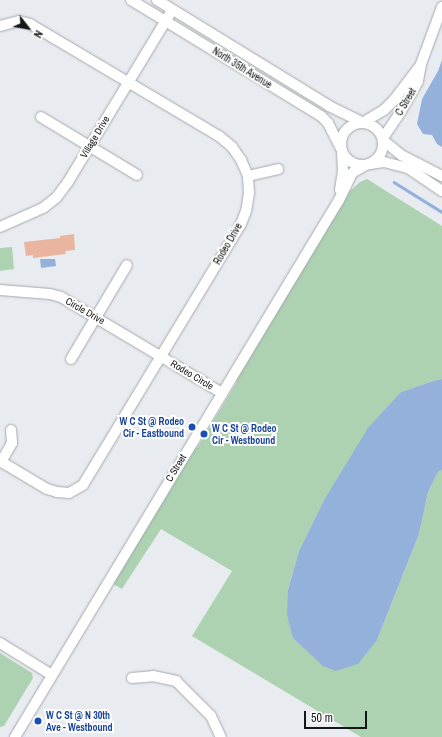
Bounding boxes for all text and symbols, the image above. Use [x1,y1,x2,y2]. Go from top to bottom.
north arrow [8,8,48,48]
text: N [31,28,46,41]
street label: North 35th Avenue [210,45,274,91]
street label: C Street [393,86,419,118]
street label: Village Drive [78,114,112,160]
street label: Rodeo Drive [211,221,245,267]
street label: Circle Drive [63,295,107,327]
street label: Rodeo Circle [168,358,216,392]
place label: W C St @ Rodeo Cir - Eastbound [120,415,184,438]
marker: W C St @ Rodeo Cir - Eastbound [187,422,197,432]
place label: W C St @ Rodeo Cir - Westbound [212,422,276,446]
marker: W C St @ Rodeo Cir - Westbound [199,429,209,439]
street label: C Street [163,452,189,484]
scale bar [306,703,369,729]
place label: W C St @ N 30th Ave - Westbound [46,709,113,732]
text: 50 m [311,710,333,726]
marker: W C St @ N 30th Ave - Westbound [33,716,43,726]

